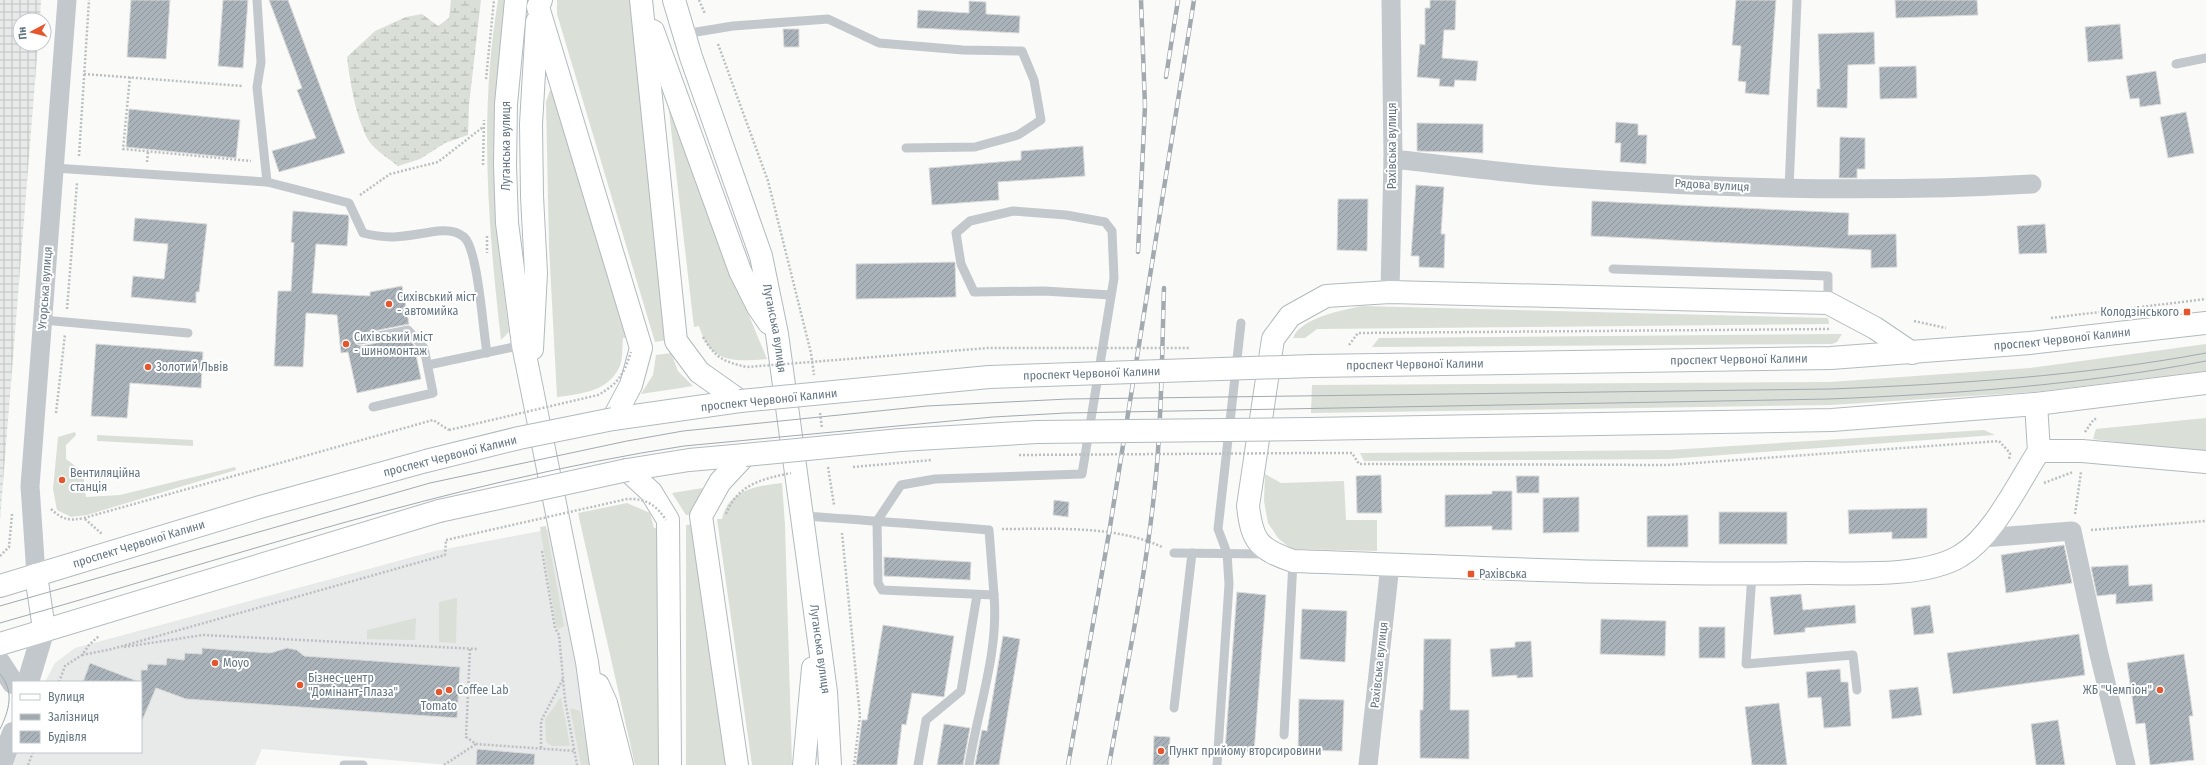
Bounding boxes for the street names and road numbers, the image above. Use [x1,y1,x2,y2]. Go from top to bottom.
street label: Луганська вулиця [499,101,513,191]
street label: Рахівська вулиця [1385,103,1399,189]
street label: Рядова вулиця [1674,176,1750,194]
street label: Угорська вулиця [35,246,55,331]
street label: Луганська вулиця [760,283,789,373]
street label: проспект Червоної Калини [1993,325,2131,353]
street label: проспект Червоної Калини [1670,351,1808,367]
street label: проспект Червоної Калини [1346,356,1484,372]
street label: проспект Червоної Калини [1023,364,1161,383]
street label: проспект Червоної Калини [700,386,838,414]
street label: проспект Червоної Калини [382,433,518,479]
street label: проспект Червоної Калини [71,517,206,571]
street label: Луганська вулиця [807,604,833,694]
street label: Рахівська вулиця [1368,621,1390,709]

